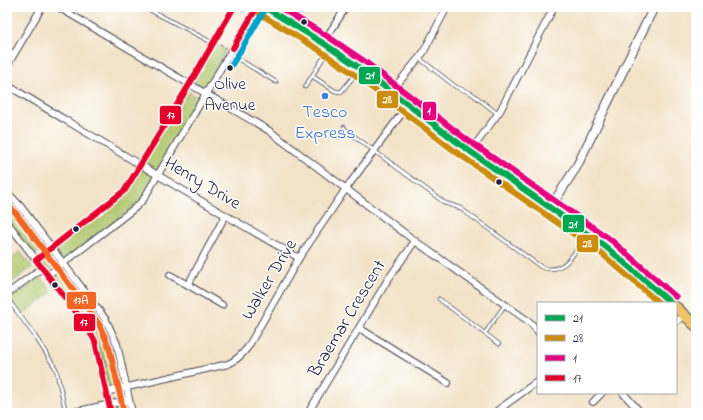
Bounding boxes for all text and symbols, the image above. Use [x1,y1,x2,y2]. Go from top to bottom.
unlabelled marker [299,17,309,27]
marker: Olive Avenue [225,63,235,73]
line badge: 21 [358,66,381,85]
text: 21 [365,68,375,84]
place label: Olive Avenue [205,72,256,118]
line badge: 28 [376,90,399,109]
marker: Tesco Express [320,91,330,101]
text: 28 [381,92,393,108]
place label: Tesco Express [295,100,355,147]
line badge: 1 [422,101,437,121]
text: 1 [427,104,431,120]
line badge: 17 [159,105,182,125]
text: 17 [167,108,175,124]
street label: Henry Drive [159,151,246,218]
unlabelled marker [494,177,504,187]
line badge: 21 [562,214,585,233]
text: 21 [568,217,578,233]
unlabelled marker [71,224,81,234]
street label: Walker Drive [236,234,305,325]
line badge: 28 [576,234,599,253]
text: 28 [581,236,593,252]
street label: Braemar Crescent [302,255,393,384]
unlabelled marker [50,280,60,290]
line badge: 17A [66,291,97,310]
text: 17A [74,293,89,309]
legend [537,302,677,394]
text: 21 [573,310,583,328]
line badge: 17 [73,313,96,332]
text: 17 [80,315,88,331]
text: 28 [573,330,584,348]
text: 1 [573,350,577,368]
text: 17 [573,370,582,388]

